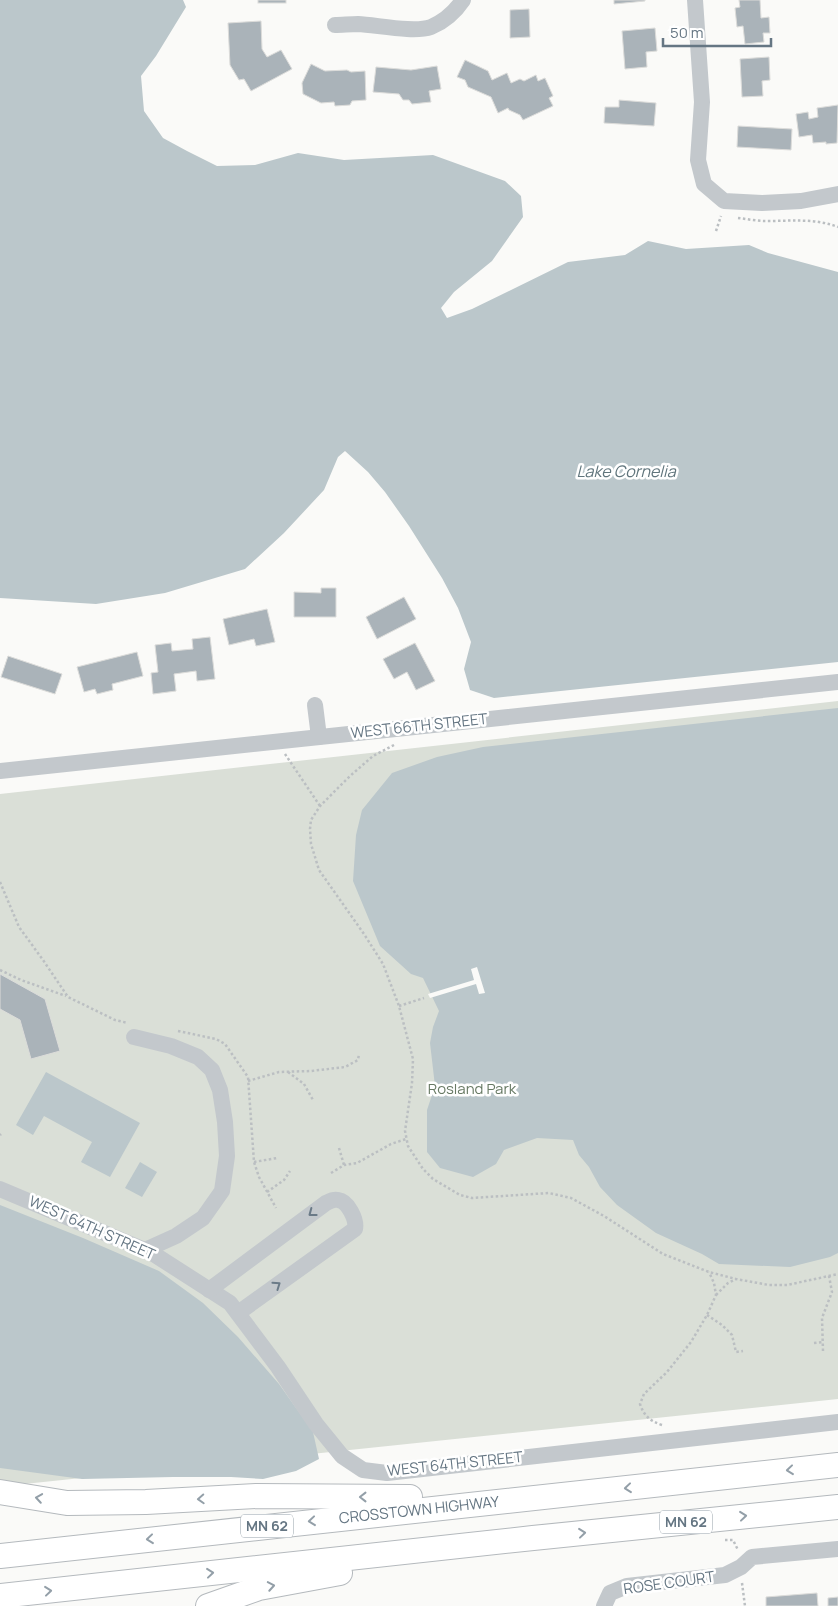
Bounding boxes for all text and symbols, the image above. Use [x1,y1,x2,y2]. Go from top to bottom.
scale bar [663,15,770,47]
text: 50 m [670,22,704,43]
water label: Lake Cornelia [576,460,677,482]
street label: WEST 66TH STREET [349,708,488,743]
park label: Rosland Park [428,1078,517,1099]
street label: WEST 64TH STREET [26,1190,159,1265]
one-way arrow [309,1207,318,1217]
one-way arrow [272,1282,281,1291]
street label: WEST 64TH STREET [386,1446,524,1481]
one-way arrow [785,1464,793,1475]
one-way arrow [624,1482,632,1493]
street label: CROSSTOWN HIGHWAY [338,1491,501,1528]
one-way arrow [359,1492,366,1502]
one-way arrow [196,1493,204,1504]
one-way arrow [34,1494,43,1504]
road number: MN 62 [660,1510,712,1534]
one-way arrow [740,1511,748,1522]
road number: MN 62 [241,1514,293,1538]
one-way arrow [308,1515,316,1526]
one-way arrow [578,1528,586,1539]
one-way arrow [146,1533,154,1544]
street label: ROSE COURT [622,1566,716,1599]
one-way arrow [206,1568,214,1579]
one-way arrow [266,1581,275,1591]
one-way arrow [45,1586,53,1597]

